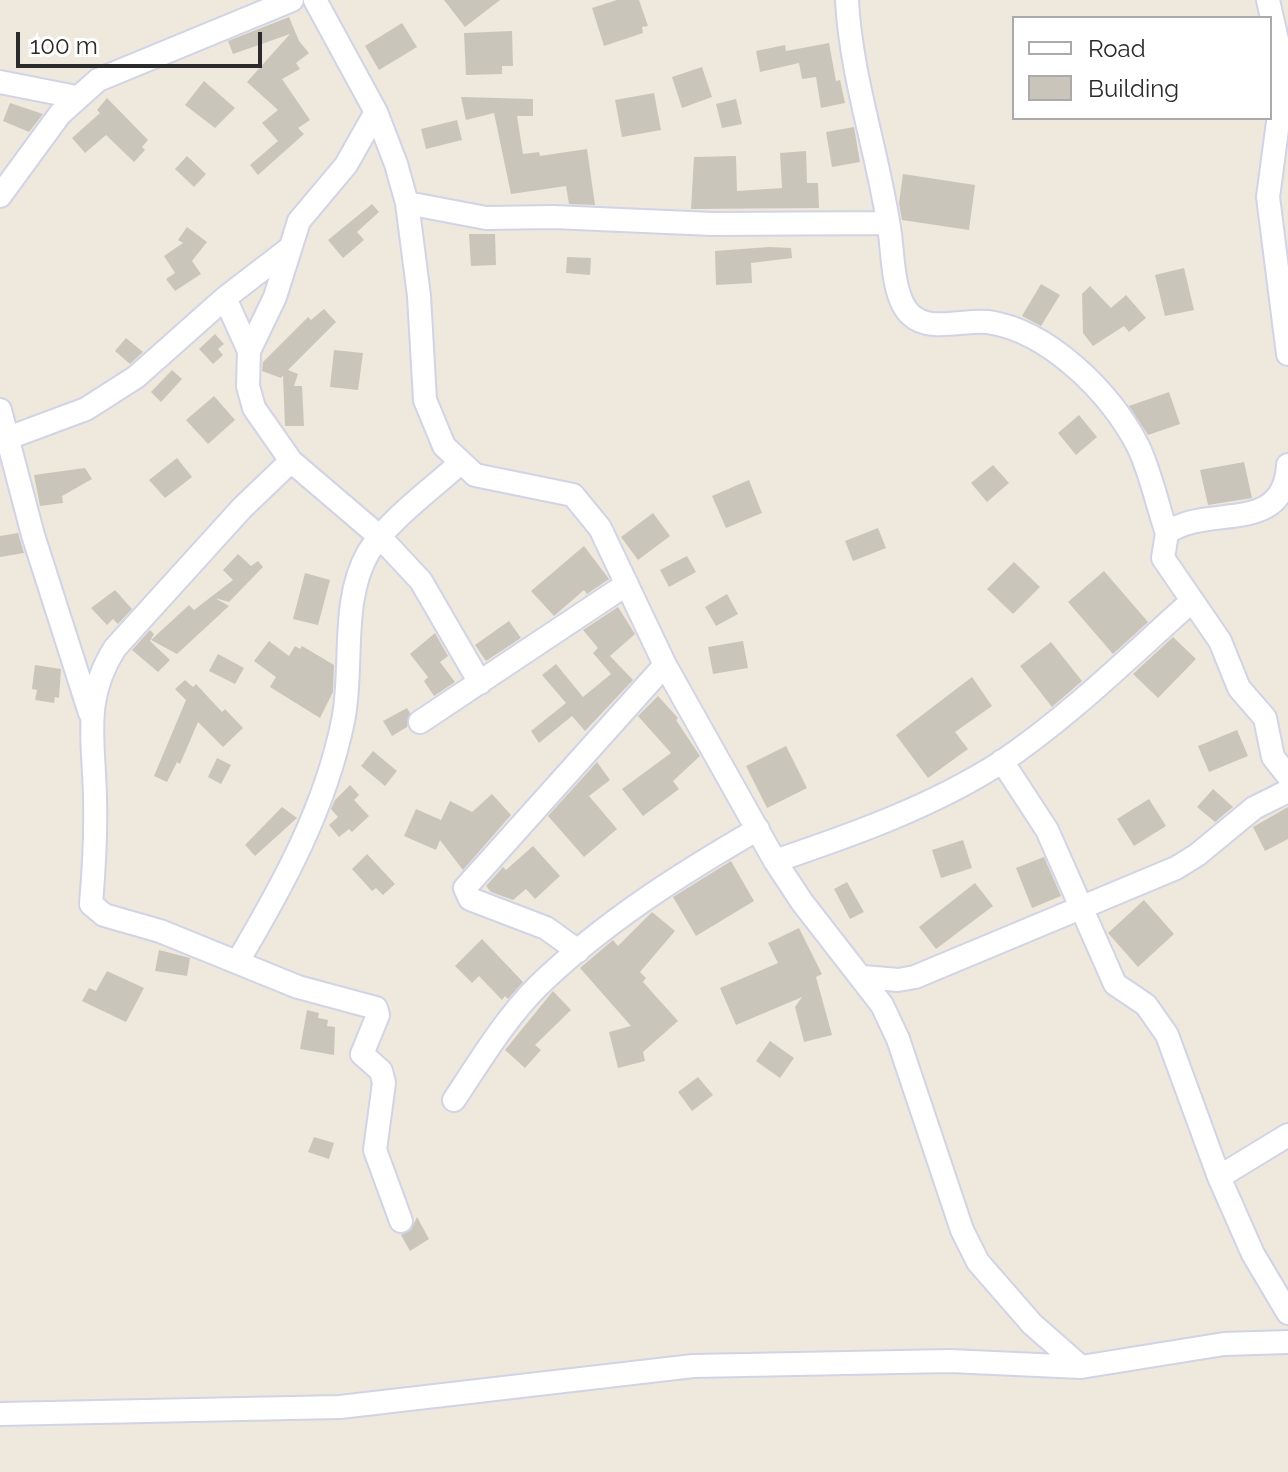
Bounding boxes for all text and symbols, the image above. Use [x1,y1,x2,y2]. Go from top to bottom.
scale bar [20,16,266,66]
legend [1012,16,1272,120]
text: 100 m [30,31,98,60]
text: Road [1088,34,1146,63]
text: Building [1088,74,1179,103]

